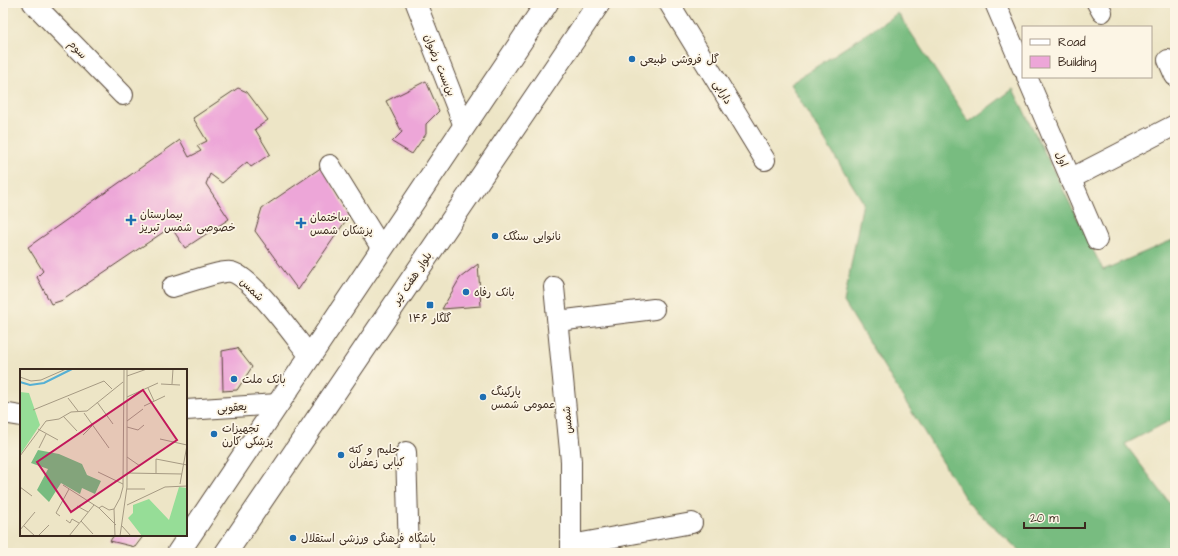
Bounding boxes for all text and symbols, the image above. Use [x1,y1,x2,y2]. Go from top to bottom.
legend [1022,26,1152,78]
street label: بن‌بست رضوان [420,32,459,99]
text: Road [1058,34,1086,51]
street label: سوم [64,37,90,63]
place label: گل فروشی طبیعی [640,52,719,67]
marker: گل فروشی طبیعی [627,54,637,64]
text: Building [1058,54,1096,72]
street label: دارابی [710,77,736,107]
street label: اول [1052,149,1071,169]
place label: بیمارستان خصوصی شمس تبریز [139,207,236,235]
place label: ساختمان پزشکان شمس [310,210,373,238]
marker: بیمارستان خصوصی شمس تبریز [125,214,137,226]
marker: ساختمان پزشکان شمس [295,217,307,229]
place label: نانوایی سنگک [503,229,562,244]
marker: نانوایی سنگک [490,231,500,241]
street label: بلوار هفت تیر [389,249,436,308]
street label: شمس [236,274,267,304]
place label: بانک رفاه [474,285,515,300]
marker: بانک رفاه [461,287,471,297]
marker: گلگار ۱۴۶ [425,300,435,310]
place label: گلگار ۱۴۶ [409,311,452,326]
inset map [20,369,187,536]
place label: بانک ملت [242,372,286,387]
marker: بانک ملت [229,374,239,384]
place label: پارکینگ عمومی شمس [491,384,556,412]
marker: پارکینگ عمومی شمس [478,392,488,402]
street label: یعقوبی [217,399,248,416]
street label: شمس [559,405,576,435]
place label: تجهیزات پزشکی کارن [222,421,273,449]
marker: تجهیزات پزشکی کارن [209,429,219,439]
place label: حلیم و کته کبابی زعفران [349,442,405,470]
marker: حلیم و کته کبابی زعفران [336,450,346,460]
scale bar [1024,504,1085,530]
text: 20 m [1030,510,1059,527]
place label: باشگاه فرهنگی ورزشی استقلال [301,531,436,546]
marker: باشگاه فرهنگی ورزشی استقلال [288,533,298,543]

